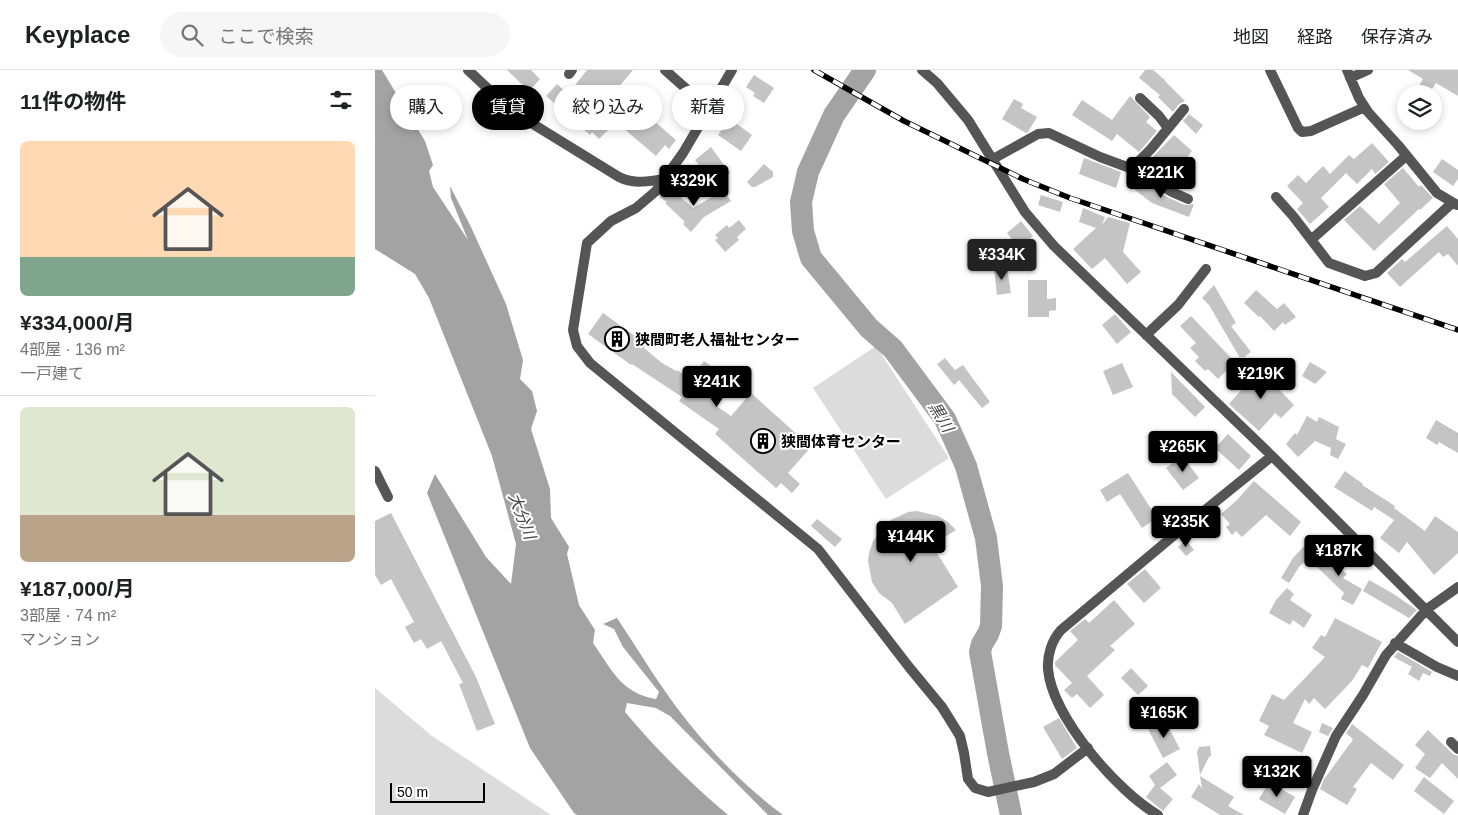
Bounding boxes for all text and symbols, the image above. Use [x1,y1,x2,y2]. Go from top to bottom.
search box [160,12,510,57]
text: Keyplace [25,21,130,48]
icon: search [178,21,206,49]
text: ここで検索 [218,26,313,47]
text: 地図 [1233,27,1269,47]
text: 経路 [1297,27,1333,47]
text: 保存済み [1361,27,1433,47]
chip: 購入 [390,85,462,130]
chip: 賃貸 [472,85,544,130]
chip: 絞り込み [554,85,662,130]
chip: 新着 [672,85,744,130]
map controls [1397,85,1442,130]
button: layers [1397,85,1442,130]
icon: filters [327,86,355,114]
text: 11件の物件 [20,90,126,113]
pin: ¥221K [1126,156,1196,199]
pin: ¥329K [659,164,729,207]
text: ¥221K [1137,164,1185,181]
text: ¥329K [670,172,718,189]
icon: home [143,174,233,264]
pin: ¥334K [967,238,1037,281]
text: ¥334K [978,246,1026,263]
text: ¥334,000/月 [20,311,134,334]
building icon: 狭間町老人福祉センター [604,326,630,352]
place label: 狭間町老人福祉センター [635,331,800,348]
text: 4部屋 · 136 m² [20,341,125,358]
pin: ¥219K [1226,358,1296,400]
text: 一戸建て [20,365,84,382]
text: ¥219K [1237,365,1285,382]
pin: ¥241K [682,366,752,408]
text: ¥241K [693,373,741,390]
water label: 黒川 [925,399,958,437]
building icon: 狭間体育センター [750,428,776,454]
pin: ¥265K [1148,430,1218,473]
place label: 狭間体育センター [781,433,901,450]
text: ¥265K [1159,438,1207,455]
icon: home [143,439,233,529]
water label: 大分川 [505,491,539,543]
pin: ¥235K [1151,506,1221,548]
text: ¥235K [1162,513,1210,530]
pin: ¥144K [876,520,946,563]
text: ¥144K [887,528,935,545]
pin: ¥187K [1304,534,1374,577]
text: ¥187K [1315,542,1363,559]
text: ¥187,000/月 [20,577,134,600]
text: 3部屋 · 74 m² [20,607,116,624]
text: マンション [20,631,100,648]
pin: ¥165K [1129,696,1199,739]
text: ¥165K [1140,704,1188,721]
pin: ¥132K [1242,756,1312,798]
text: ¥132K [1253,763,1301,780]
scale bar [390,780,485,803]
text: 50 m [397,784,428,800]

